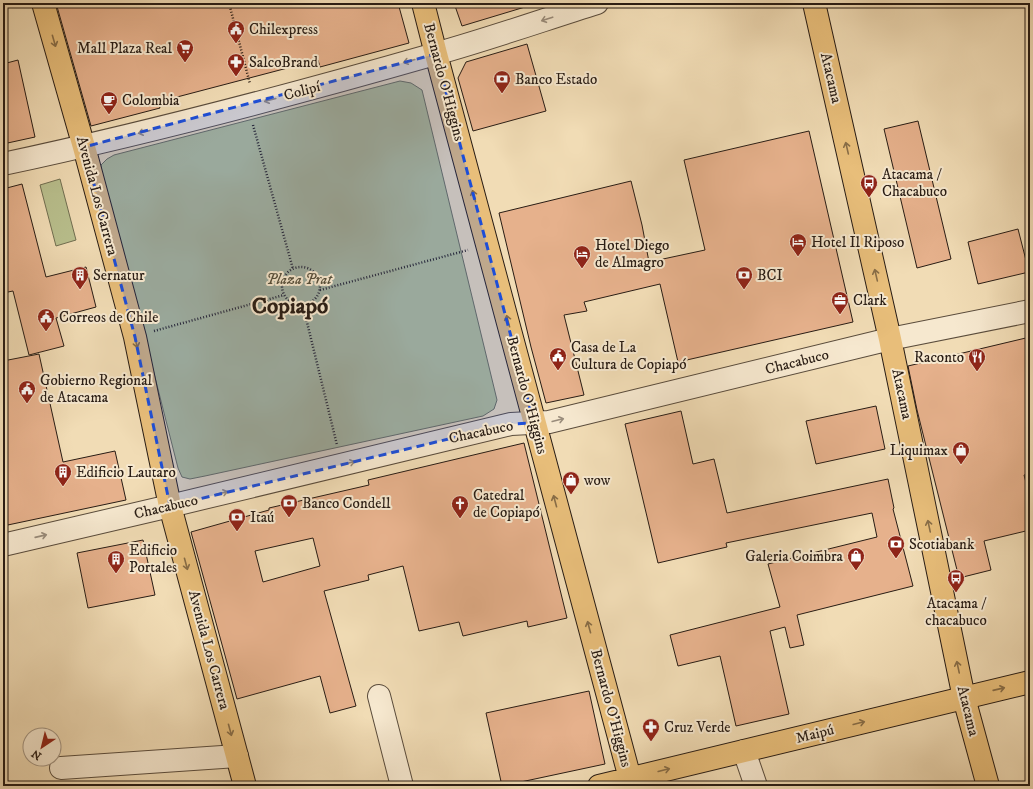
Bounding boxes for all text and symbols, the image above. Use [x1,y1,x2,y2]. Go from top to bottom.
one-way arrow [540,16,553,23]
public building icon: Chilexpress [226,19,246,44]
place label: Chilexpress [249,20,318,39]
street label: Bernardo O'Higgins [419,21,469,143]
one-way arrow [51,34,58,47]
supermarket icon: Mall Plaza Real [175,38,195,63]
place label: Mall Plaza Real [77,39,172,58]
street label: Atacama [816,51,846,106]
pharmacy icon: SalcoBrand [226,52,246,77]
place label: SalcoBrand [249,53,318,72]
one-way arrow [403,58,416,65]
bank icon: Banco Estado [492,69,512,94]
place label: Banco Estado [515,70,597,89]
street label: Colipí [282,77,323,105]
cafe icon: Colombia [99,90,119,115]
place label: Colombia [122,91,180,110]
one-way arrow [264,96,277,104]
one-way arrow [138,129,151,136]
street label: Avenida Los Carrera [72,134,122,258]
one-way arrow [843,142,850,155]
place label: Atacama / Chacabuco [882,165,947,201]
bus stop icon: Atacama / Chacabuco [859,173,879,198]
one-way arrow [470,189,478,202]
hotel icon: Hotel Il Riposo [788,232,808,257]
place label: Hotel Il Riposo [811,233,904,252]
place label: Hotel Diego de Almagro [595,236,669,272]
hotel icon: Hotel Diego de Almagro [572,244,592,269]
building icon: Sernatur [70,265,90,290]
bank icon: BCI [734,265,754,290]
place label: Sernatur [93,266,145,285]
place label: BCI [757,266,783,285]
one-way arrow [871,269,879,282]
park label: Plaza Prat [266,270,333,289]
office icon: Clark [830,290,850,315]
place label: Clark [853,291,887,310]
district label: Copiapó [252,292,328,321]
public building icon: Correos de Chile [36,307,56,332]
place label: Correos de Chile [59,308,158,327]
one-way arrow [504,315,511,328]
street label: Bernardo O'Higgins [502,334,552,456]
one-way arrow [132,335,140,348]
place label: Casa de La Cultura de Copiapó [571,338,687,374]
street label: Chacabuco [763,345,831,379]
public building icon: Casa de La Cultura de Copiapó [548,346,568,371]
restaurant icon: Raconto [967,347,987,372]
place label: Raconto [914,348,964,367]
street label: Atacama [887,367,917,422]
place label: Gobierno Regional de Atacama [40,371,153,407]
public building icon: Gobierno Regional de Atacama [17,379,37,404]
street label: Chacabuco [447,416,515,448]
one-way arrow [551,416,564,423]
shop icon: Liquimax [951,440,971,465]
place label: Liquimax [890,441,949,460]
one-way arrow [342,459,355,467]
building icon: Edificio Lautaro [53,462,73,487]
place label: Edificio Lautaro [76,463,176,482]
shop icon: wow [561,470,581,495]
place label: wow [583,471,611,490]
place label: Catedral de Copiapó [473,486,540,522]
one-way arrow [215,489,228,497]
street label: Chacabuco [132,490,200,524]
bank icon: Banco Condell [279,493,299,518]
place label: Banco Condell [302,494,391,513]
church icon: Catedral de Copiapó [450,494,470,519]
one-way arrow [551,495,559,508]
bank icon: Itaú [227,507,247,532]
place label: Itaú [250,508,274,527]
one-way arrow [924,520,932,533]
one-way arrow [34,531,47,539]
bank icon: Scotiabank [886,534,906,559]
place label: Scotiabank [909,535,975,554]
place label: Edificio Portales [129,541,177,577]
shop icon: Galeria Coimbra [846,546,866,571]
place label: Galeria Coimbra [745,547,844,566]
building icon: Edificio Portales [106,549,126,574]
one-way arrow [182,557,190,570]
bus stop icon: Atacama / chacabuco [946,568,966,593]
street label: Avenida Los Carrera [184,588,234,712]
place label: Atacama / chacabuco [925,594,987,630]
one-way arrow [585,621,592,634]
street label: Bernardo O'Higgins [586,647,636,769]
one-way arrow [953,661,961,674]
street label: Atacama [953,684,984,739]
one-way arrow [992,685,1005,693]
pharmacy icon: Cruz Verde [641,717,661,742]
place label: Cruz Verde [664,718,731,737]
one-way arrow [852,719,865,726]
street label: Maipú [794,720,836,748]
one-way arrow [227,723,234,736]
north arrow [22,727,62,767]
text: N [29,746,45,763]
one-way arrow [658,765,671,773]

